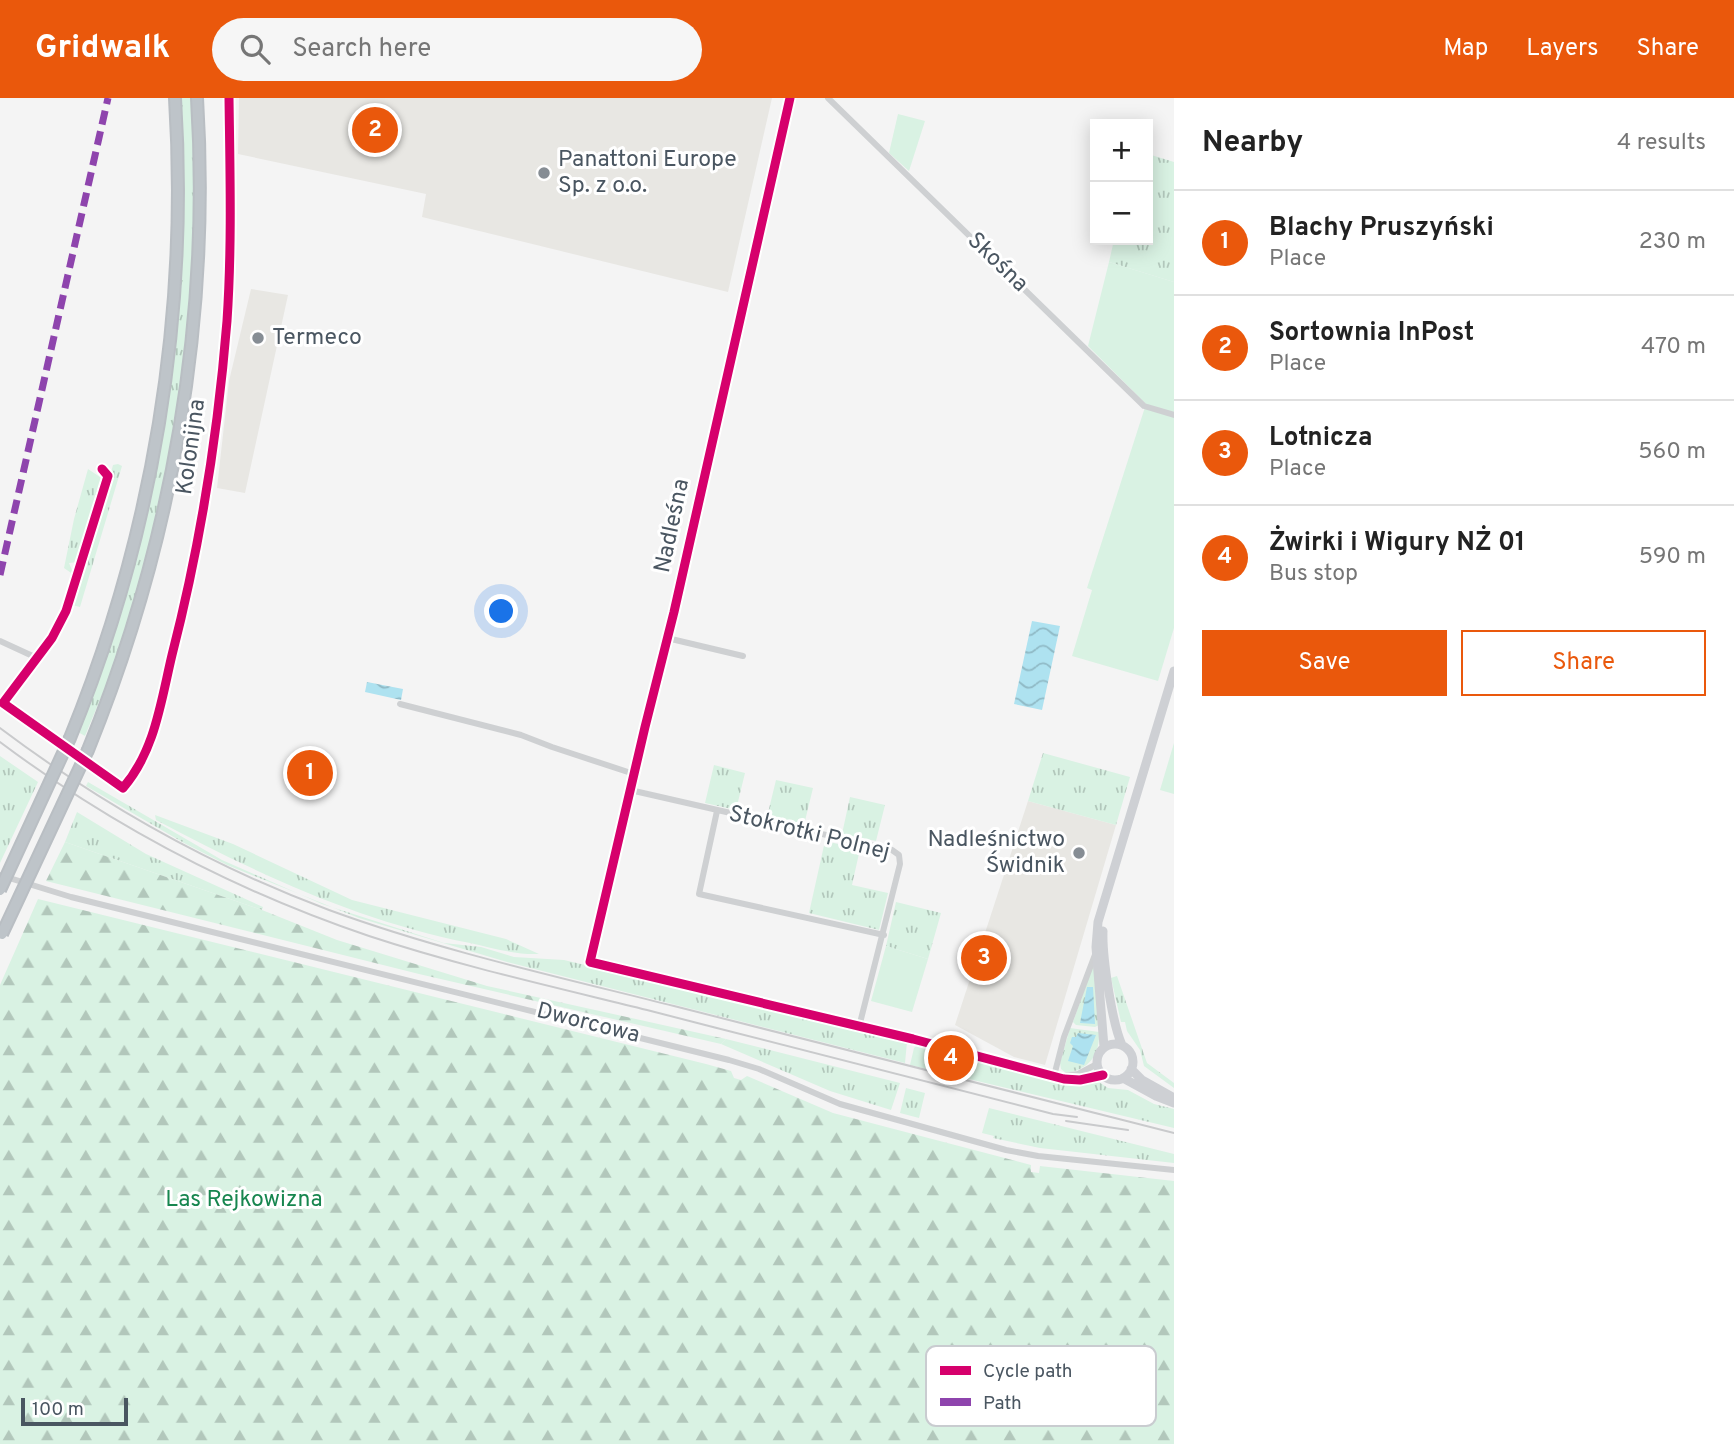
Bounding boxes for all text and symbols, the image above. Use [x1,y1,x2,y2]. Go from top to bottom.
search box [212,18,702,81]
text: Gridwalk [35,28,170,70]
icon: search [236,30,274,68]
text: Search here [292,33,431,66]
text: Map [1443,34,1488,64]
text: Layers [1526,34,1598,64]
text: Share [1636,34,1699,64]
pin: 2 [352,104,398,156]
map controls [1090,119,1153,245]
button: + [1090,119,1153,182]
text: Nearby [1202,125,1303,162]
text: 4 results [1617,129,1706,158]
place label: Panattoni Europe Sp. z o.o. [558,146,737,201]
marker: Panattoni Europe Sp. z o.o. [536,165,552,181]
button: − [1090,182,1153,245]
text: Blachy Pruszyński [1269,212,1494,245]
street label: Skośna [960,227,1034,299]
text: 1 [1220,228,1230,257]
text: 230 m [1639,228,1706,257]
text: Place [1269,245,1326,274]
text: Sortownia InPost [1269,317,1474,350]
place label: Termeco [272,324,362,353]
marker: Termeco [250,330,266,346]
text: 2 [1218,333,1232,362]
text: 470 m [1641,333,1706,362]
text: Place [1269,350,1326,379]
street label: Kolonijna [171,397,213,497]
text: Lotnicza [1269,422,1373,455]
text: 3 [1218,438,1232,467]
text: 560 m [1638,438,1706,467]
text: Place [1269,455,1326,484]
street label: Nadleśna [649,476,697,576]
text: Żwirki i Wigury NŻ 01 [1269,527,1526,560]
text: 4 [1218,543,1232,572]
text: 590 m [1639,543,1706,572]
text: Bus stop [1269,560,1358,589]
your location [484,594,518,628]
button: Save [1202,630,1447,696]
button: Share [1461,630,1706,696]
pin: 1 [287,747,333,799]
street label: Stokrotki Polnej [726,800,892,868]
place label: Nadleśnictwo Świdnik [927,826,1065,881]
marker: Nadleśnictwo Świdnik [1071,845,1087,861]
pin: 3 [961,932,1007,984]
street label: Dworcowa [533,997,643,1051]
pin: 4 [928,1032,974,1084]
park label: Las Rejkowizna [165,1186,323,1215]
legend [926,1346,1156,1426]
text: Cycle path [983,1360,1072,1384]
text: Path [983,1392,1022,1416]
scale bar [21,1395,128,1427]
text: 100 m [32,1398,84,1422]

